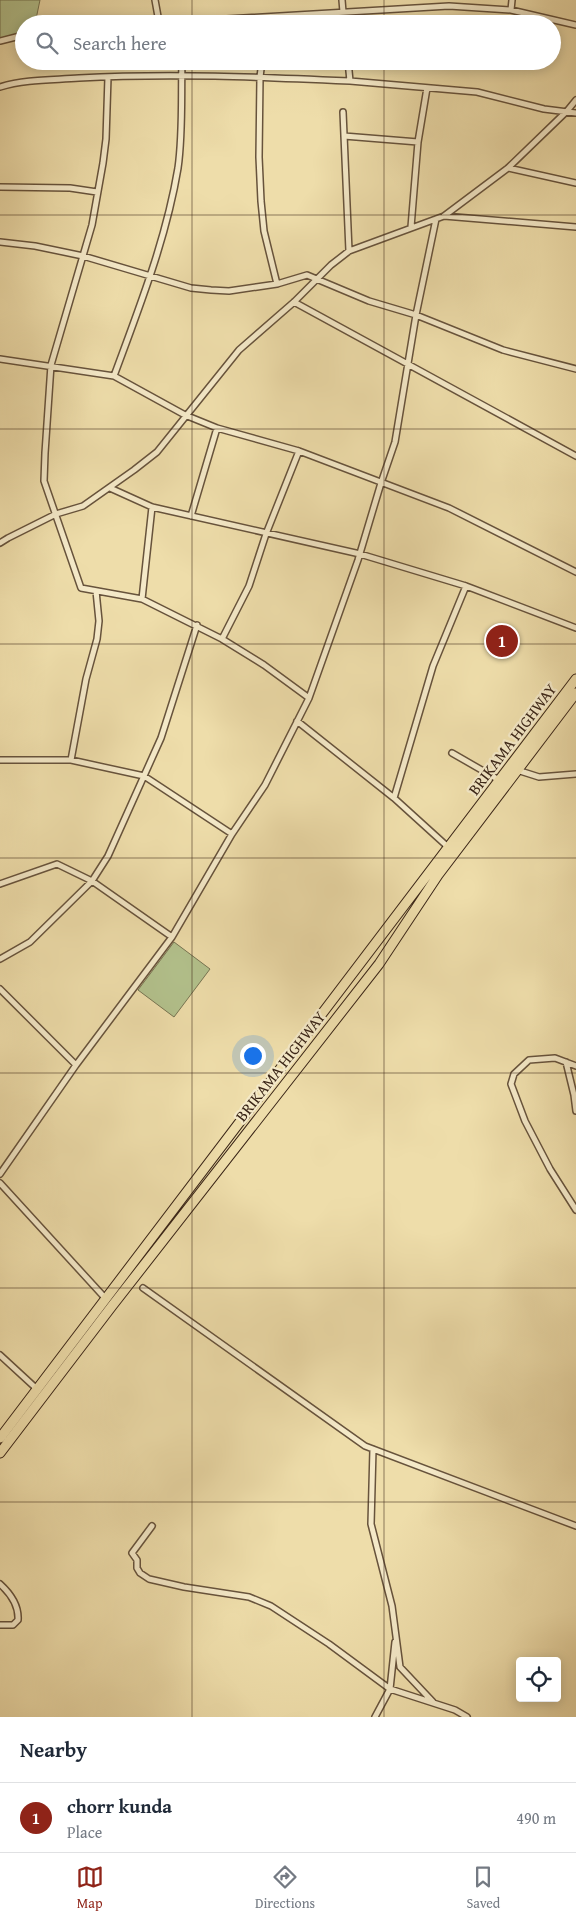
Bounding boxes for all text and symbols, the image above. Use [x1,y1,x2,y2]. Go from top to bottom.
search box [15,15,561,70]
icon: search [33,29,61,57]
text: Search here [73,29,167,57]
pin: 1 [486,622,518,660]
street label: BRIKAMA HIGHWAY [462,678,562,800]
street label: BRIKAMA HIGHWAY [229,1005,331,1126]
your location [240,1043,266,1069]
map controls [516,1657,561,1702]
button: locate [516,1657,561,1702]
text: Nearby [20,1734,87,1765]
text: chorr kunda [67,1792,172,1820]
text: 1 [32,1806,40,1830]
text: 490 m [516,1806,556,1830]
text: Place [67,1820,102,1844]
tab: Map [76,1863,104,1913]
tab: Directions [255,1863,315,1913]
tab: Saved [466,1863,500,1913]

